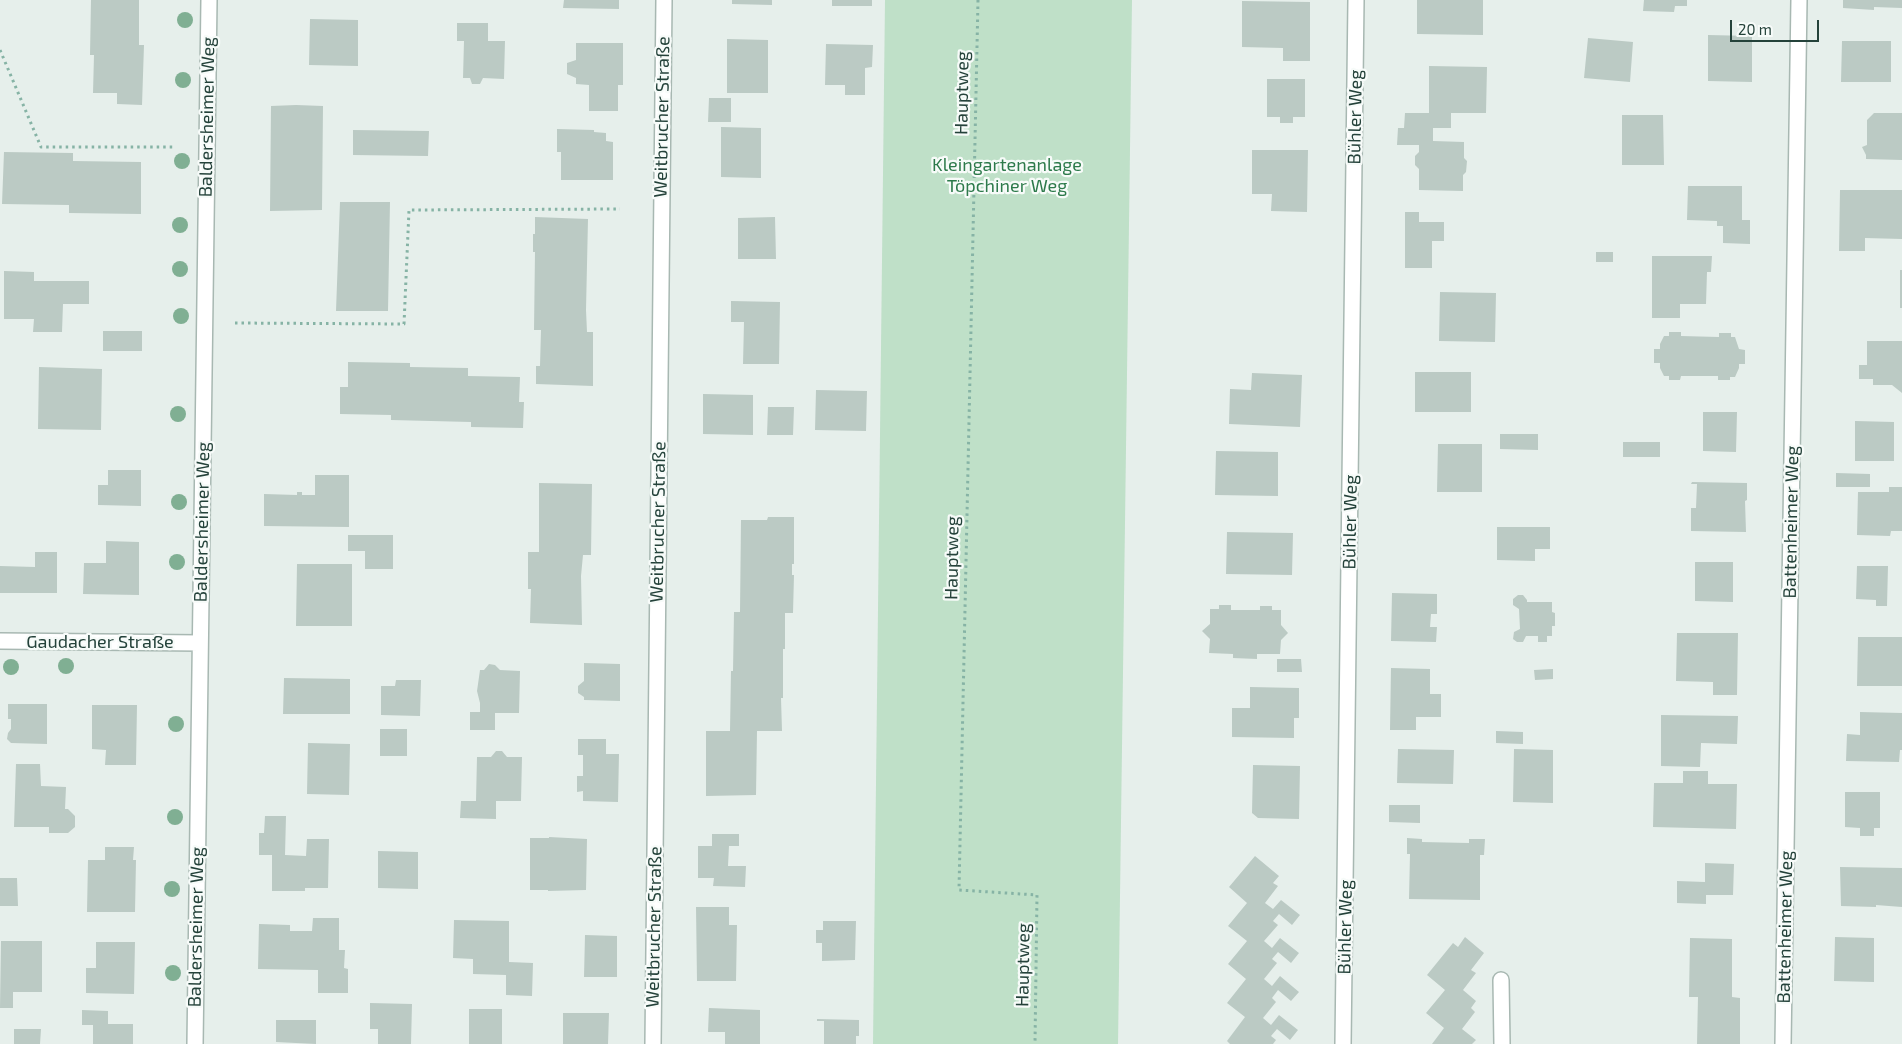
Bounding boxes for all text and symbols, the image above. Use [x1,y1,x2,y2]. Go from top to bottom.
scale bar [1732,10,1821,42]
text: 20 m [1738,20,1772,38]
street label: Weitbrucher Straße [650,36,674,198]
street label: Baldersheimer Weg [195,37,219,197]
street label: Hauptweg [950,51,974,135]
street label: Bühler Weg [1343,70,1367,164]
park label: Kleingartenanlage Töpchiner Weg [932,154,1082,196]
street label: Weitbrucher Straße [646,441,670,603]
street label: Baldersheimer Weg [190,442,214,602]
street label: Battenheimer Weg [1779,446,1803,598]
street label: Bühler Weg [1338,475,1362,569]
street label: Hauptweg [940,516,964,600]
street label: Gaudacher Straße [26,631,174,653]
street label: Weitbrucher Straße [642,846,666,1008]
street label: Baldersheimer Weg [184,847,208,1007]
street label: Battenheimer Weg [1773,851,1797,1003]
street label: Bühler Weg [1333,880,1357,974]
street label: Hauptweg [1011,923,1035,1007]

